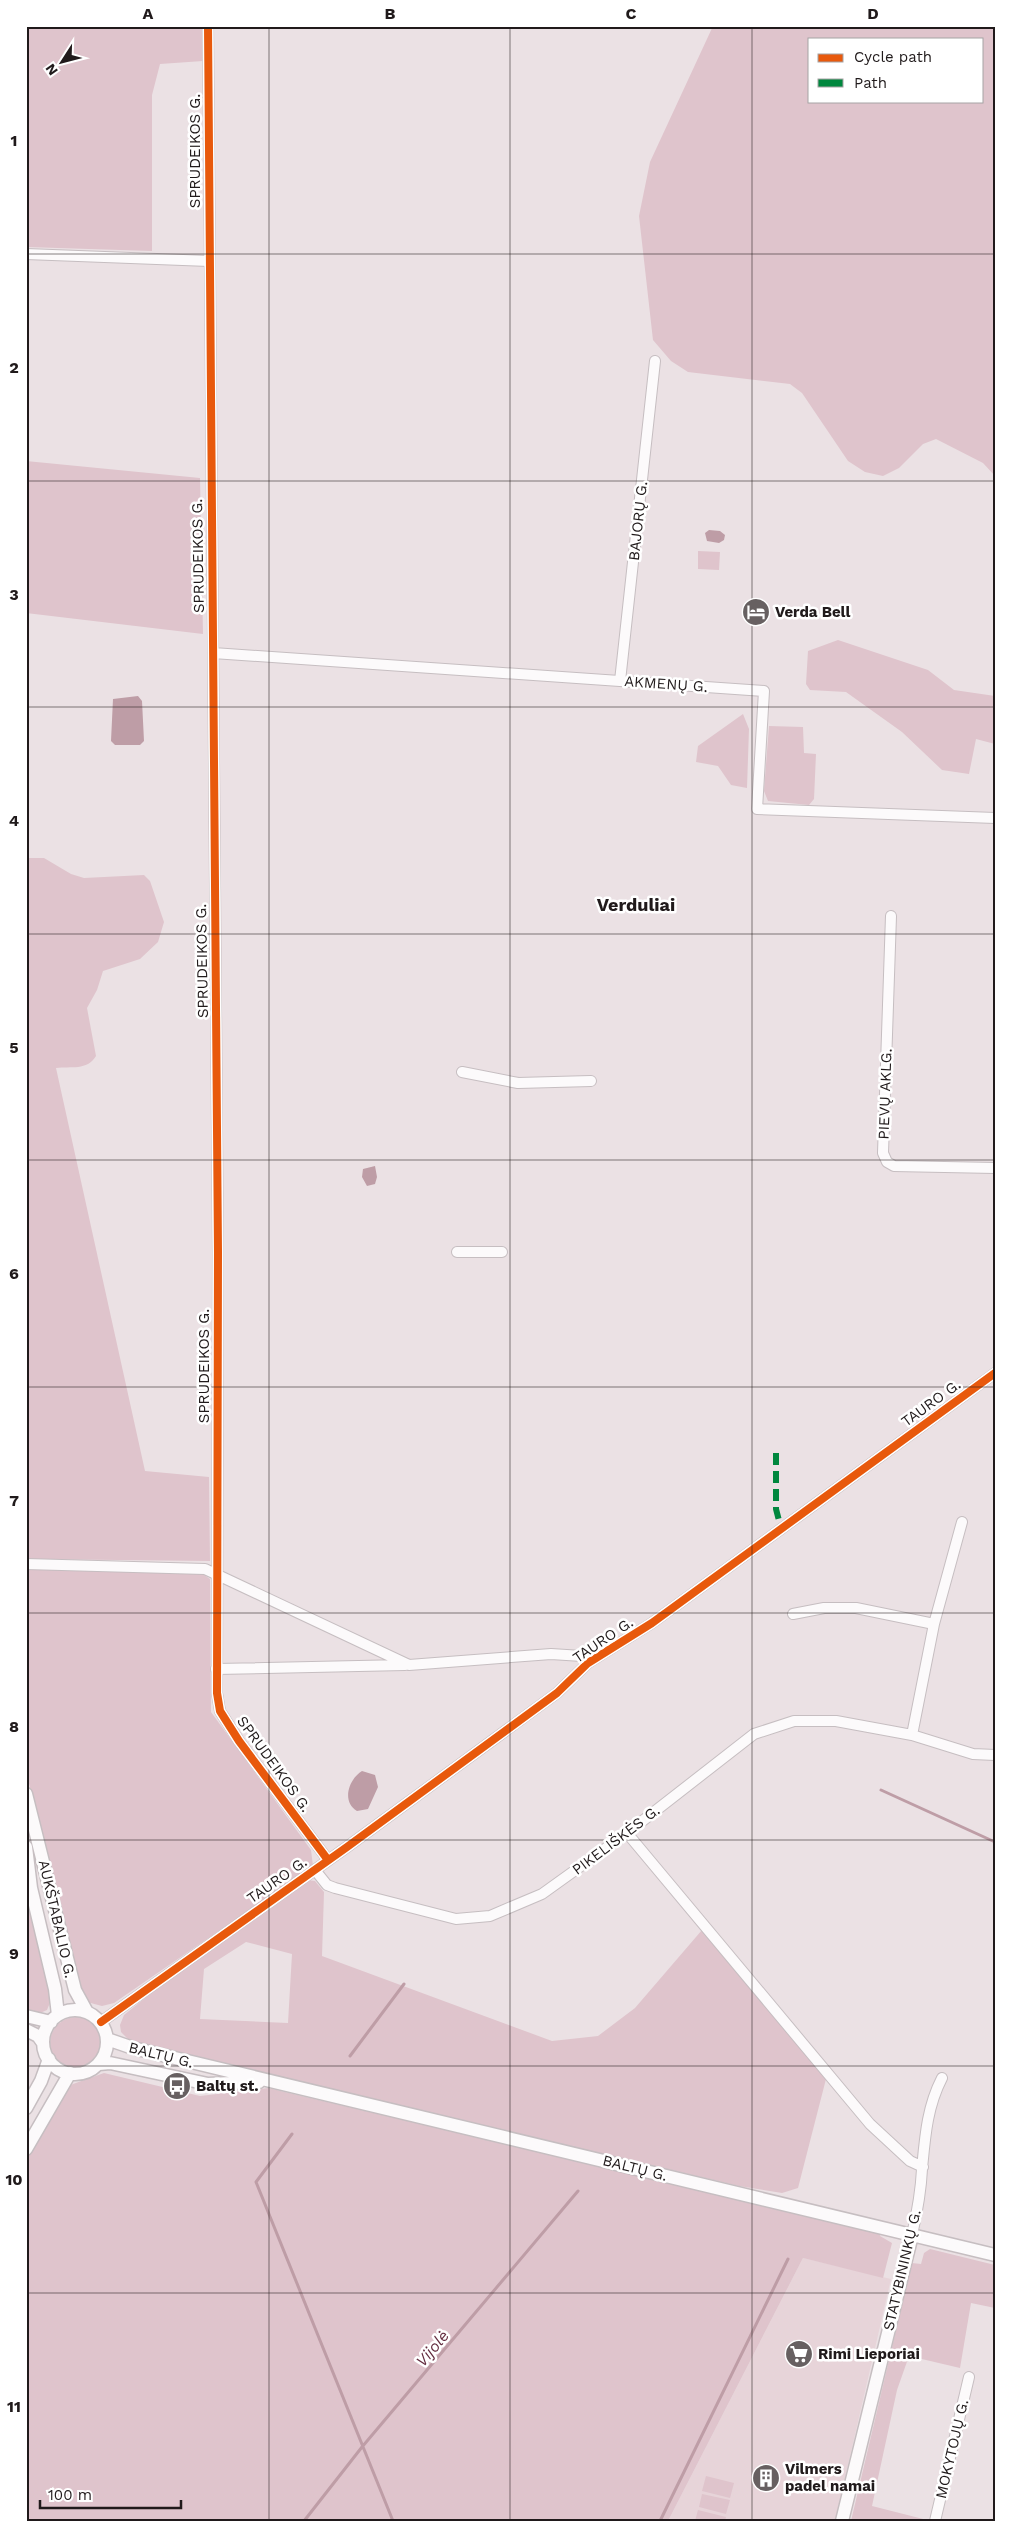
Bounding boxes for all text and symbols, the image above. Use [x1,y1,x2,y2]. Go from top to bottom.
text: A [143,4,154,23]
text: B [385,4,396,23]
text: C [626,4,637,23]
text: D [867,4,879,23]
north arrow [38,38,88,88]
legend [808,38,984,102]
text: Cycle path [854,48,932,66]
text: N [42,61,61,79]
text: Path [854,74,887,92]
street label: SPRUDEIKOS G. [186,94,204,208]
text: 1 [11,131,17,150]
text: 2 [9,358,19,377]
street label: BAJORŲ G. [625,480,651,562]
street label: SPRUDEIKOS G. [188,499,208,613]
text: 3 [9,585,19,604]
hotel icon: Verda Bell [741,597,771,627]
place label: Verda Bell [775,603,851,621]
street label: AKMENŲ G. [624,672,708,696]
text: 4 [9,811,19,830]
district label: Verduliai [597,894,675,915]
street label: SPRUDEIKOS G. [192,904,212,1018]
text: 5 [9,1038,19,1057]
street label: PIEVŲ AKLG. [874,1048,896,1140]
text: 6 [9,1264,19,1283]
street label: SPRUDEIKOS G. [195,1309,213,1423]
street label: TAURO G. [898,1375,964,1431]
text: 7 [9,1491,19,1510]
street label: TAURO G. [569,1613,637,1667]
street label: SPRUDEIKOS G. [233,1712,315,1816]
text: 8 [9,1717,19,1736]
street label: PIKELIŠKĖS G. [568,1800,663,1879]
street label: TAURO G. [244,1853,310,1907]
street label: AUKŠTABALIO G. [35,1858,80,1980]
text: 9 [9,1944,19,1963]
street label: BALTŲ G. [127,2038,195,2072]
bus stop icon: Baltų st. [162,2071,192,2101]
place label: Baltų st. [196,2077,259,2095]
street label: BALTŲ G. [601,2151,669,2185]
text: 10 [5,2170,23,2189]
street label: STATYBININKŲ G. [879,2208,925,2332]
water label: Vijolė [412,2326,453,2370]
supermarket icon: Rimi Lieporiai [784,2339,814,2369]
place label: Rimi Lieporiai [818,2345,920,2363]
text: 11 [7,2397,21,2416]
street label: MOKYTOJŲ G. [932,2398,972,2500]
place label: Vilmers padel namai [785,2460,875,2495]
building icon: Vilmers padel namai [751,2463,781,2493]
scale bar [40,2477,181,2509]
text: 100 m [48,2486,92,2504]

